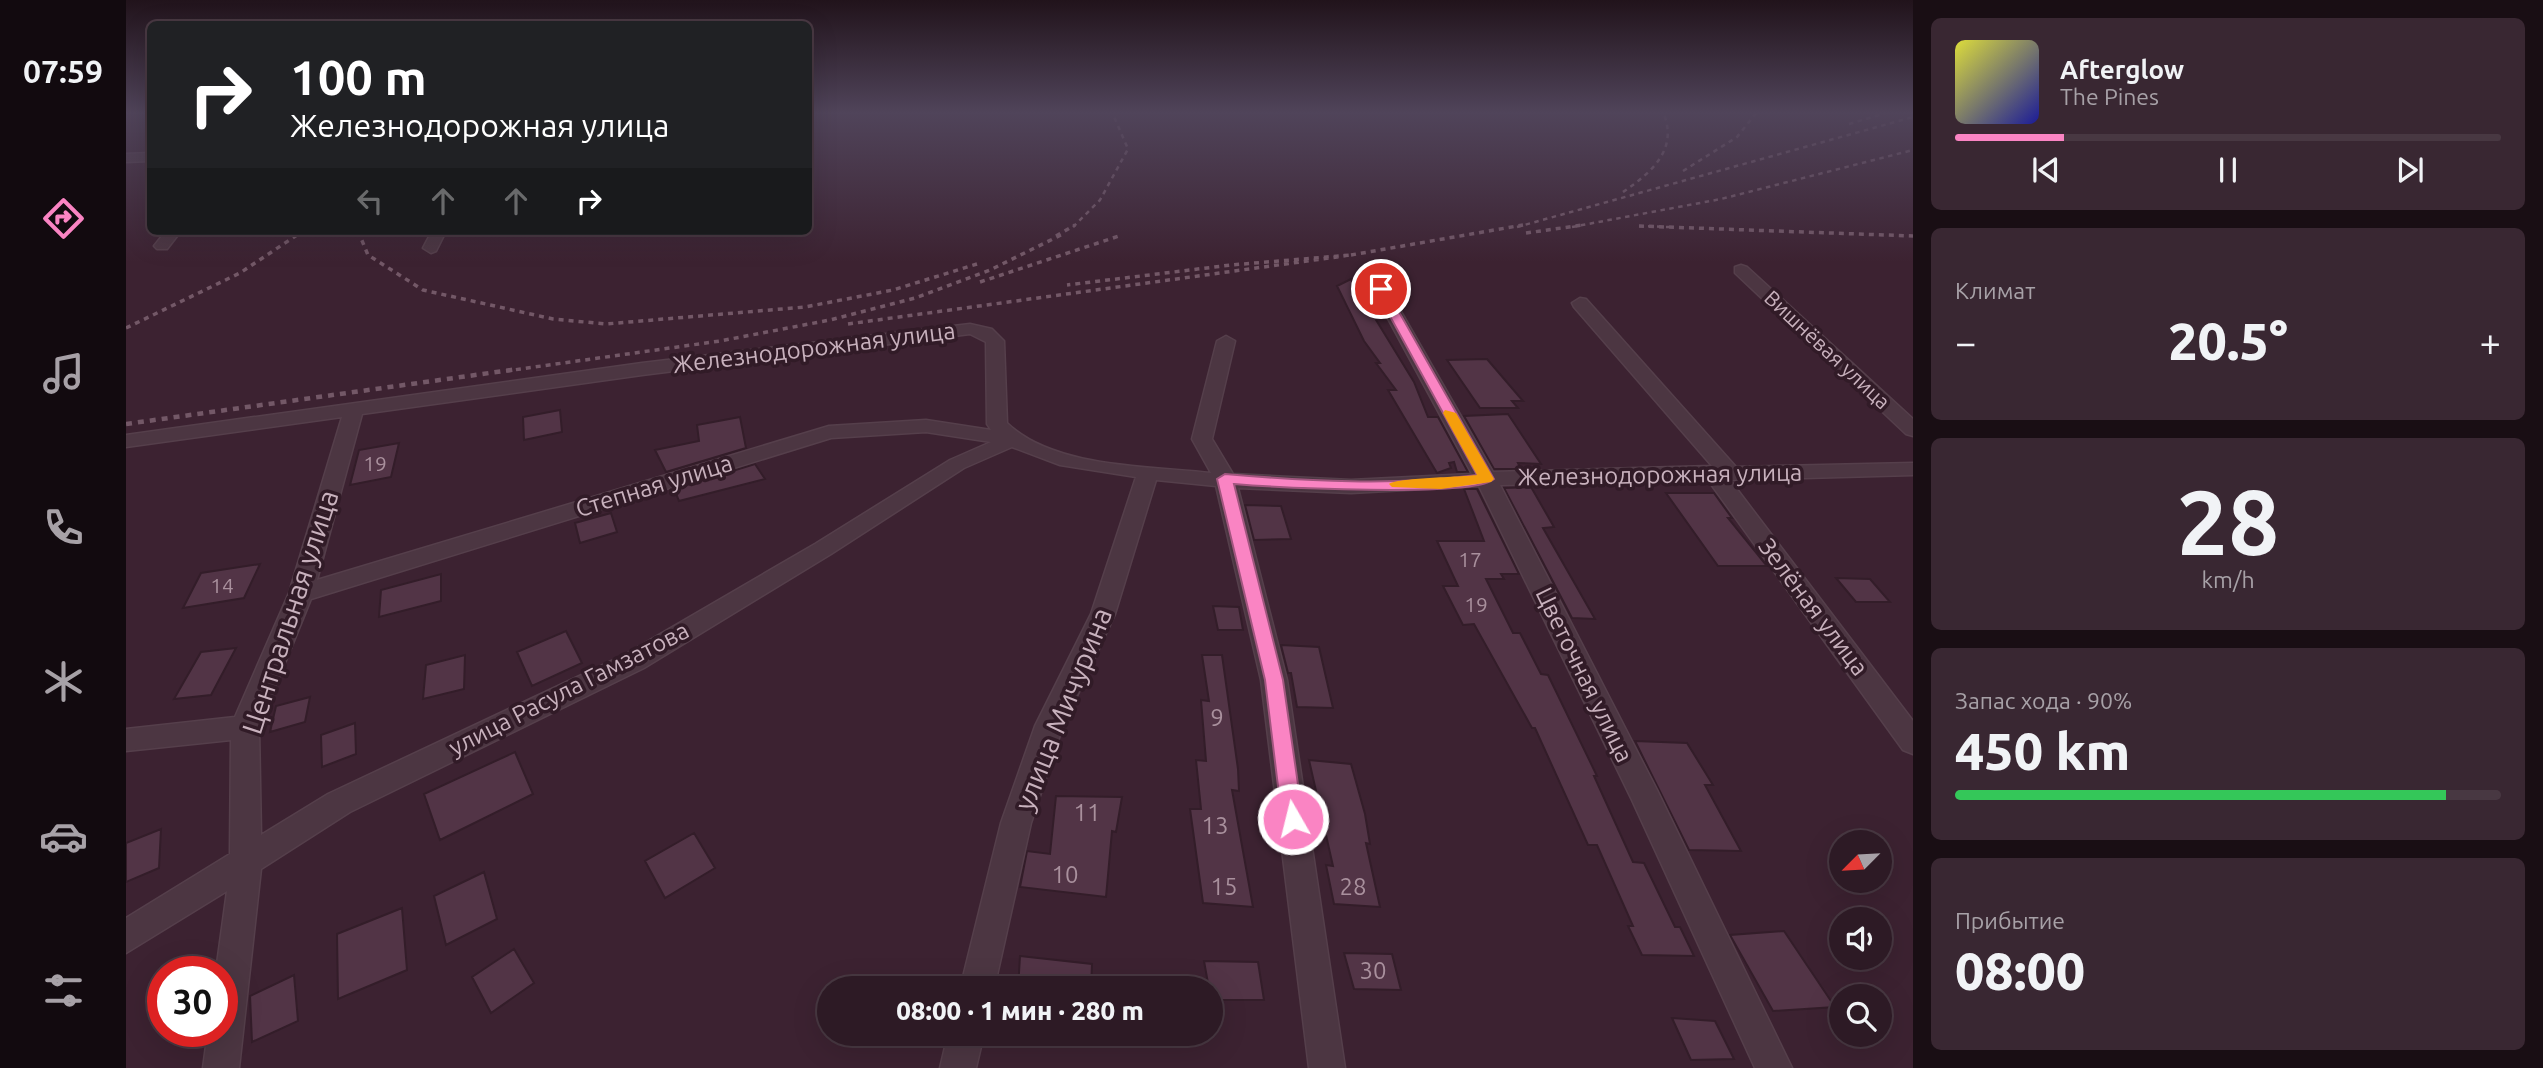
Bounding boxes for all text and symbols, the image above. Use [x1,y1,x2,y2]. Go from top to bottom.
icon: right [175,49,266,140]
text: 100 m [290,49,427,104]
text: 07:59 [23,53,103,89]
text: Afterglow [2060,55,2184,84]
text: The Pines [2060,84,2159,109]
text: Железнодорожная улица [290,107,669,143]
icon: previous [2027,151,2065,189]
icon: pause [2209,151,2247,189]
icon: next [2391,151,2429,189]
icon: left [351,182,389,220]
icon: ahead [424,182,462,220]
icon: ahead [497,182,535,220]
icon: right [570,182,608,220]
icon: directions [39,194,88,243]
pin [1351,259,1411,319]
icon: arrive [1362,270,1400,308]
text: Климат [1955,278,2035,303]
street label: Вишнёвая улица [1760,285,1895,413]
text: 20.5° [2168,312,2288,370]
street label: Железнодорожная улица [671,317,957,378]
text: − [1955,321,1976,363]
text: + [2480,321,2501,363]
icon: music [39,349,88,398]
street label: Степная улица [572,449,735,522]
house number: 19 [363,451,387,475]
street label: Железнодорожная улица [1517,459,1803,490]
text: 28 [2177,470,2279,572]
street label: Центральная улица [235,486,344,738]
icon: phone [39,503,88,552]
street label: Зелёная улица [1753,533,1874,680]
house number: 17 [1458,547,1482,571]
text: km/h [2201,567,2255,592]
house number: 14 [210,573,234,597]
street label: Цветочная улица [1530,583,1638,767]
house number: 19 [1464,592,1488,616]
street label: улица Мичурина [1008,603,1117,815]
street label: улица Расула Гамзатова [444,616,693,761]
icon: climate [39,657,88,706]
text: Запас хода · 90% [1955,688,2132,713]
house number: 9 [1210,704,1224,731]
text: 450 km [1955,722,2130,780]
position arrow [1256,782,1330,856]
house number: 11 [1073,799,1101,826]
icon: car [39,812,88,861]
house number: 13 [1201,812,1229,839]
north arrow [1829,830,1892,892]
map controls [1829,830,1892,1047]
house number: 10 [1051,861,1079,888]
house number: 15 [1210,873,1238,900]
house number: 28 [1339,873,1367,900]
button: sound [1829,907,1892,970]
text: Прибытие [1955,908,2065,933]
text: 08:00 [1955,942,2085,1000]
speed limit sign: 30 [147,956,238,1047]
house number: 30 [1359,957,1387,984]
icon: filters [39,966,88,1015]
button: search [1829,984,1892,1047]
text: 08:00 · 1 мин · 280 m [896,996,1144,1025]

